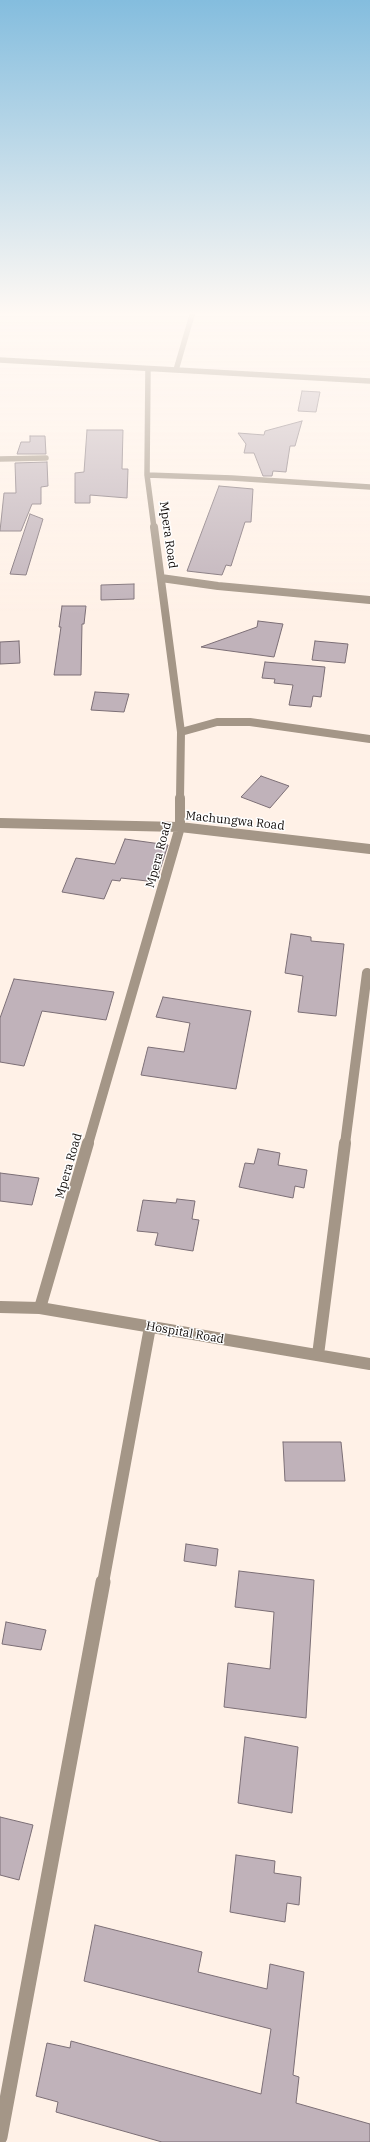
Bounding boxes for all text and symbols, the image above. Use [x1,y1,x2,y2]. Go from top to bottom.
street label: Mpera Road [156,501,180,569]
street label: Machungwa Road [185,809,285,833]
street label: Mpera Road [143,820,175,890]
street label: Mpera Road [53,1132,85,1200]
street label: Hospital Road [145,1319,225,1347]

